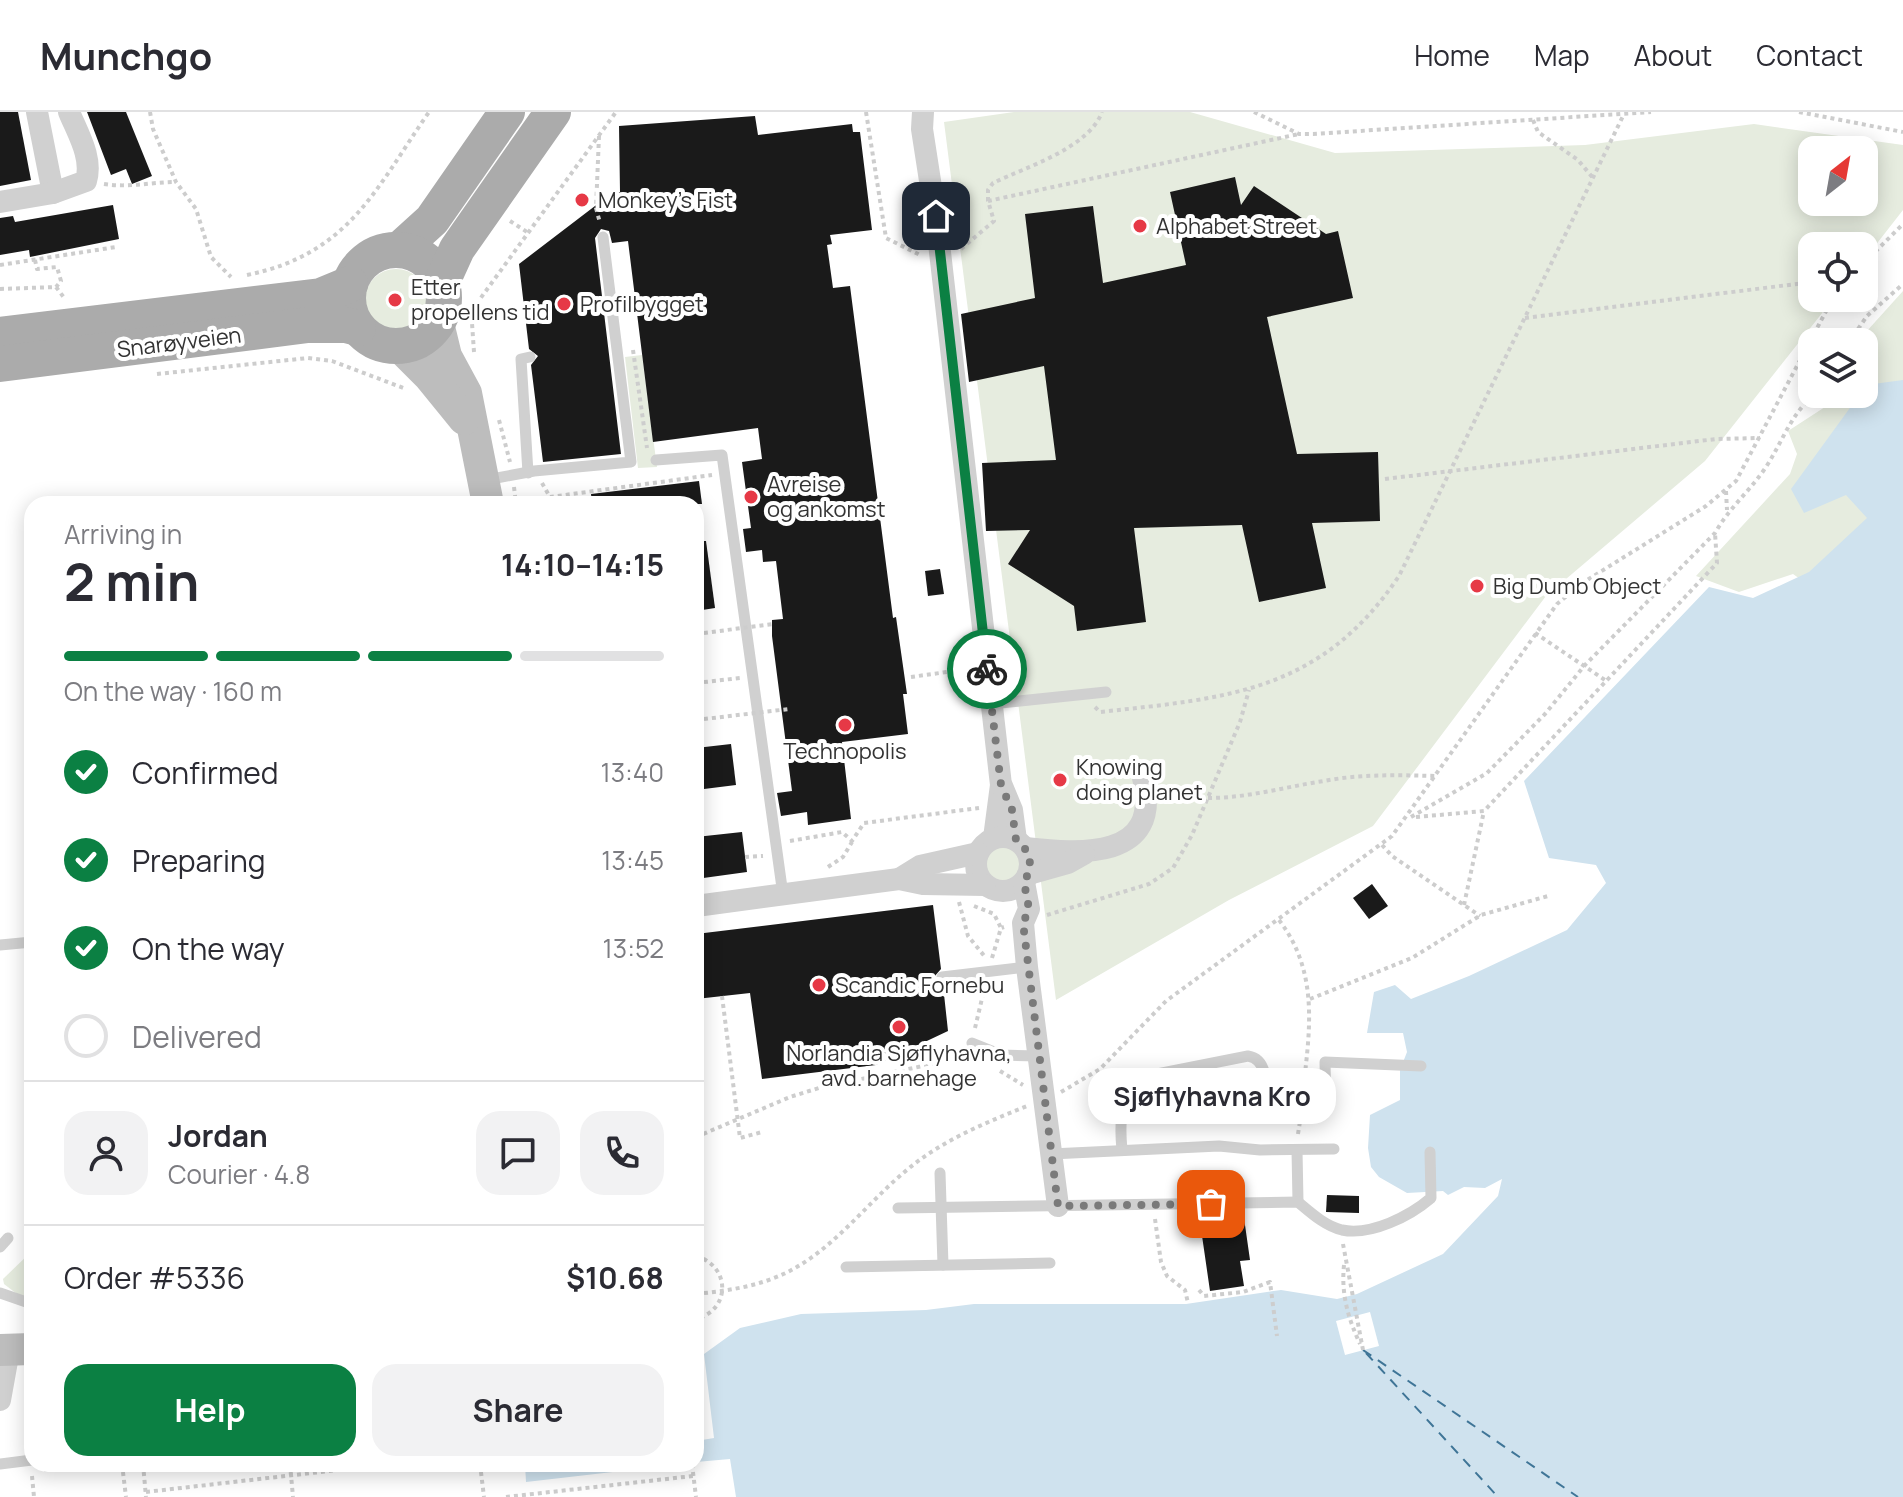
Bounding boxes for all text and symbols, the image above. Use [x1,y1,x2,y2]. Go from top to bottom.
text: Munchgo [40,29,212,81]
text: Home [1414,36,1490,74]
text: Map [1534,36,1590,74]
text: About [1634,36,1712,74]
text: Contact [1756,36,1863,74]
north arrow [1798,136,1878,216]
map controls [1798,136,1878,408]
pin [902,182,970,250]
place label: Monkey’s Fist [598,185,733,215]
marker: Monkey’s Fist [573,191,591,209]
icon: home [914,194,958,238]
place label: Alphabet Street [1156,211,1317,241]
marker: Alphabet Street [1131,217,1149,235]
button: locate [1798,232,1878,312]
place label: Etter propellens tid [411,272,549,327]
place label: Profilbygget [580,289,704,319]
marker: Etter propellens tid [386,291,404,309]
marker: Profilbygget [555,295,573,313]
street label: Snarøyveien [115,319,243,365]
button: layers [1798,328,1878,408]
place label: Avreise og ankomst [767,469,886,524]
marker: Avreise og ankomst [742,488,760,506]
text: Arriving in [64,516,182,552]
text: 14:10–14:15 [501,544,664,585]
text: 2 min [64,546,199,617]
place label: Big Dumb Object [1493,571,1661,601]
marker: Big Dumb Object [1468,577,1486,595]
courier [947,629,1027,709]
icon: bike [965,647,1009,691]
text: On the way · 160 m [64,673,282,709]
marker: Technopolis [836,716,854,734]
place label: Technopolis [783,736,907,766]
icon: check [64,750,108,794]
text: Confirmed [132,752,279,793]
place label: Knowing doing planet [1076,752,1203,807]
text: 13:40 [601,754,664,790]
marker: Knowing doing planet [1051,771,1069,789]
icon: check [64,838,108,882]
text: Preparing [132,840,266,881]
text: 13:45 [601,842,664,878]
icon: check [64,926,108,970]
text: On the way [132,928,285,969]
text: 13:52 [603,930,664,966]
place label: Scandic Fornebu [835,970,1004,1000]
marker: Scandic Fornebu [810,976,828,994]
text: Delivered [132,1016,262,1057]
marker: Norlandia Sjøflyhavna, avd. barnehage [890,1018,908,1036]
place label: Norlandia Sjøflyhavna, avd. barnehage [786,1038,1012,1093]
callout: Sjøflyhavna Kro [1087,1068,1335,1124]
text: Sjøflyhavna Kro [1113,1078,1311,1114]
button: person [64,1111,148,1195]
button: chat [476,1111,560,1195]
button: phone [580,1111,664,1195]
text: Jordan [168,1115,268,1156]
text: Courier · 4.8 [168,1156,310,1192]
pin [1177,1170,1245,1238]
icon: bag [1189,1182,1233,1226]
text: Order #5336 [64,1257,245,1298]
text: $10.68 [566,1257,664,1298]
button: Help [64,1364,356,1456]
button: Share [372,1364,664,1456]

